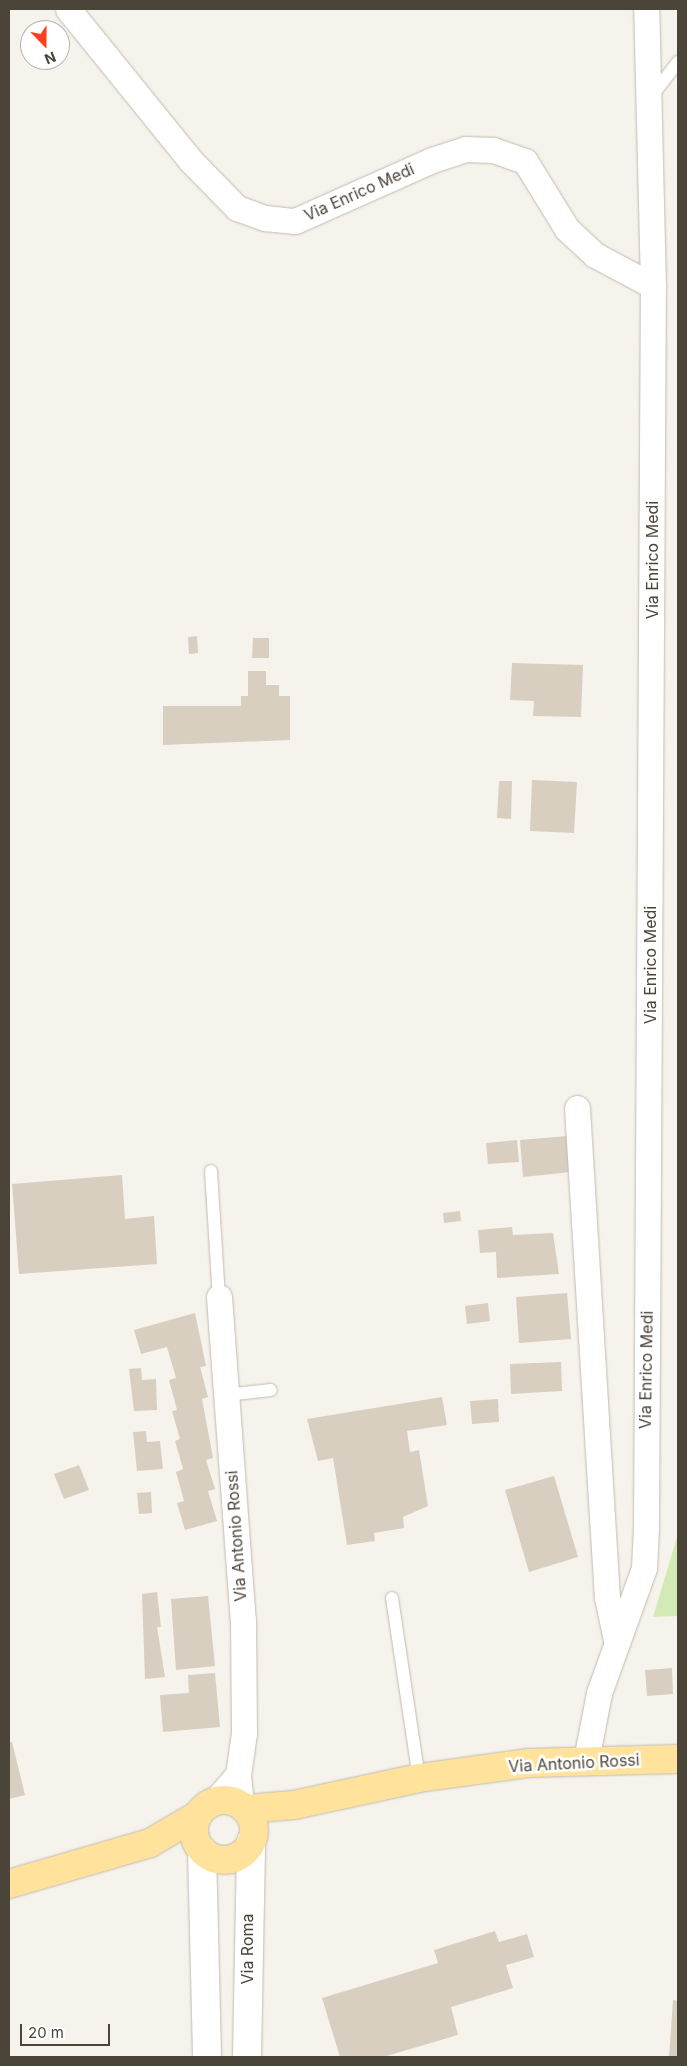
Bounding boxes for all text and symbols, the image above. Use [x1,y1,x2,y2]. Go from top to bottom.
north arrow [20,20,70,70]
text: N [42,49,59,68]
street label: Via Enrico Medi [301,159,417,225]
street label: Via Enrico Medi [642,501,662,619]
street label: Via Enrico Medi [640,906,660,1024]
street label: Via Enrico Medi [635,1311,657,1429]
street label: Via Antonio Rossi [222,1470,250,1602]
street label: Via Antonio Rossi [508,1750,640,1776]
street label: Via Roma [237,1913,257,1985]
scale bar [22,2014,112,2046]
text: 20 m [28,2023,64,2042]

